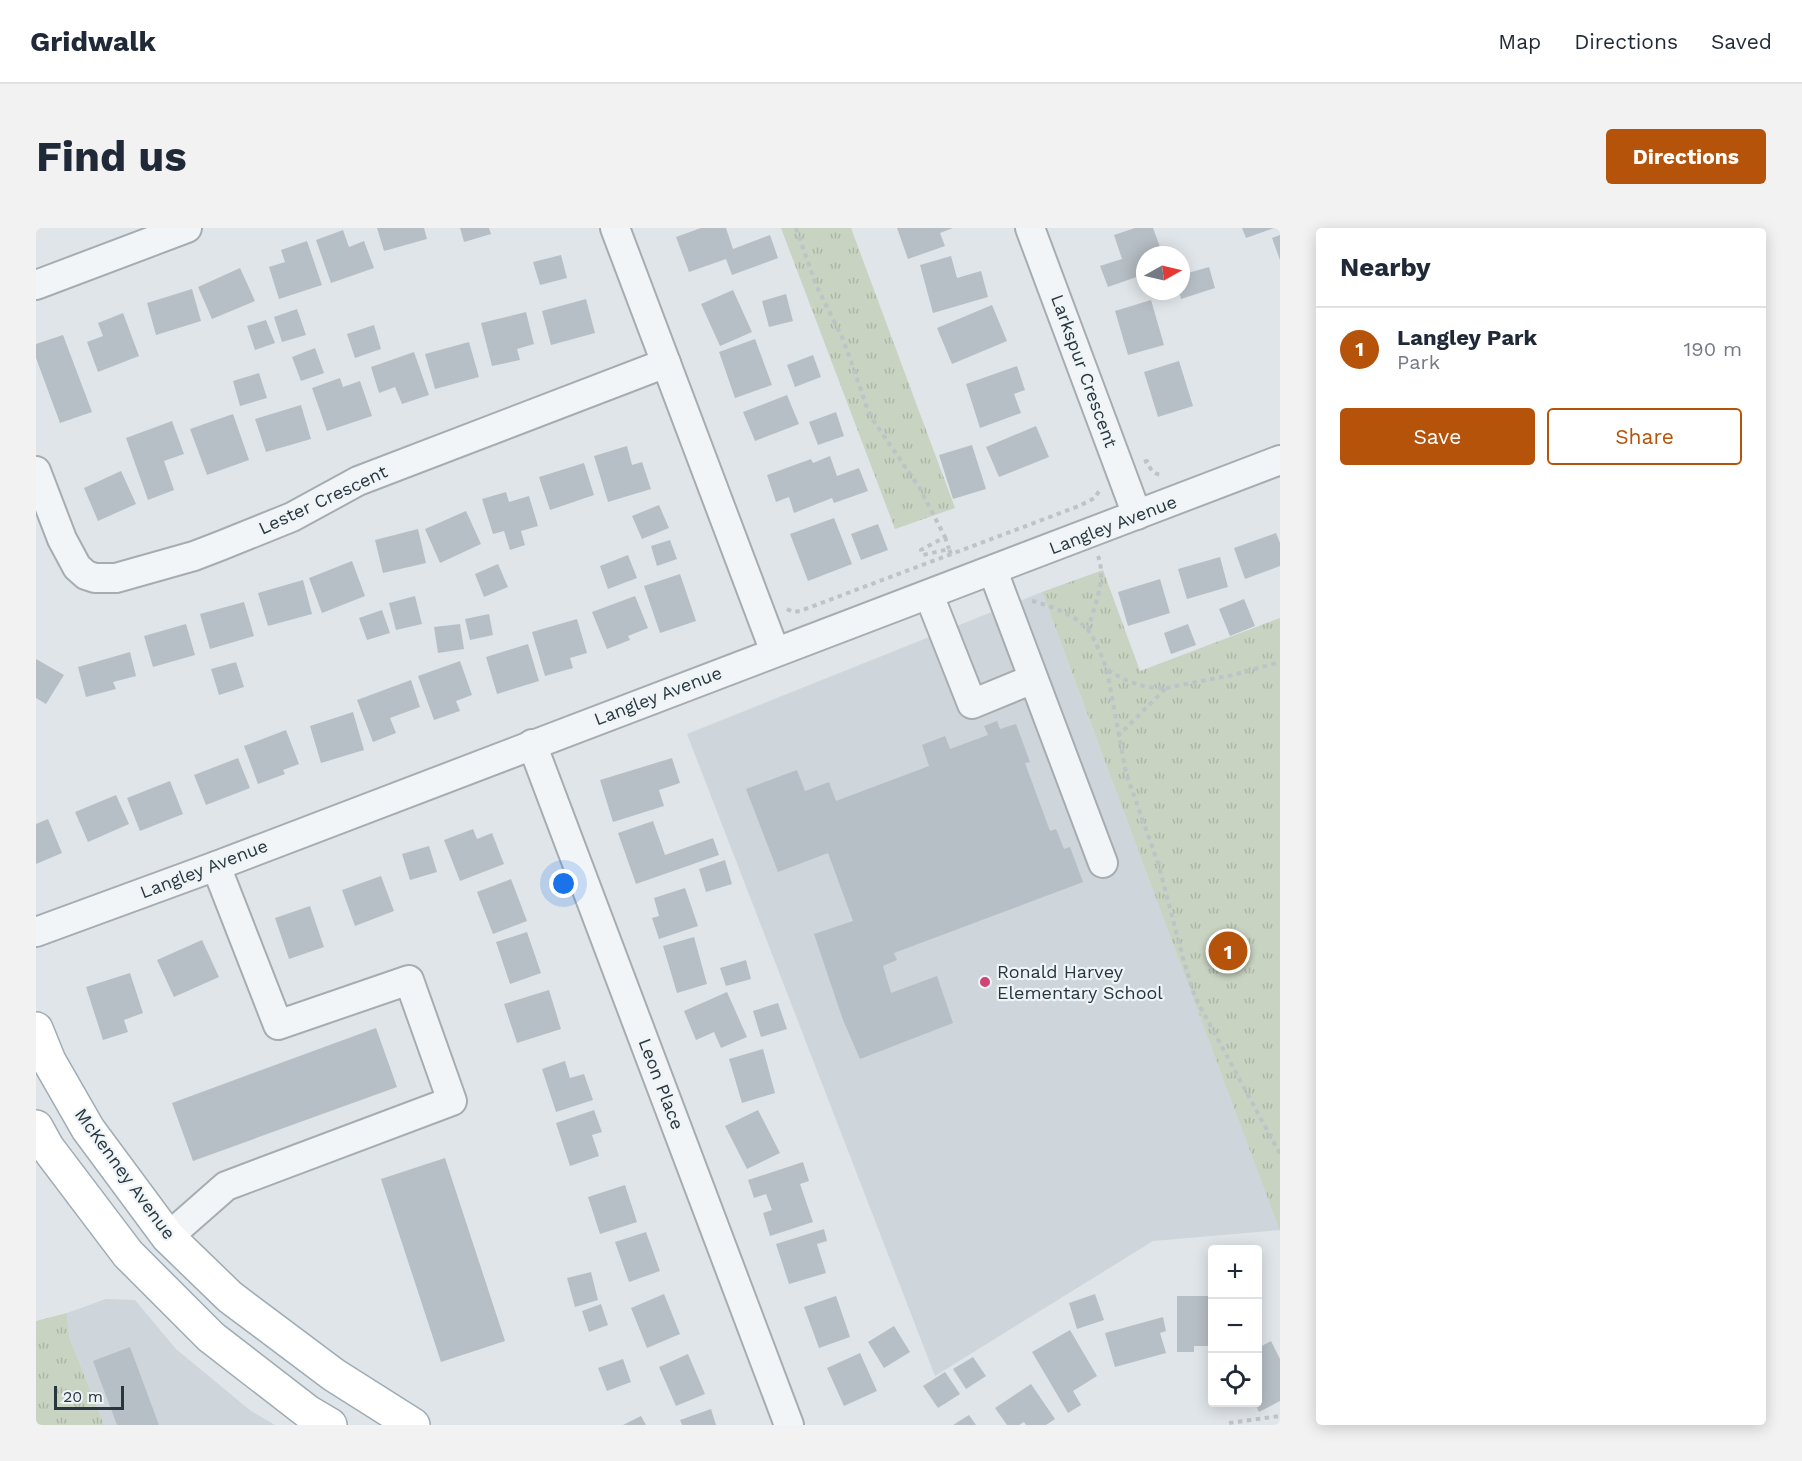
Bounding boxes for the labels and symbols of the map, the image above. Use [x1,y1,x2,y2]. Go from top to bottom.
north arrow [1136,246,1190,300]
street label: Larkspur Crescent [1047,291,1122,451]
street label: Lester Crescent [255,460,391,539]
street label: Langley Avenue [1046,491,1180,559]
street label: Langley Avenue [591,662,725,730]
street label: Langley Avenue [137,835,271,903]
your location [549,869,578,898]
pin: 1 [1208,928,1248,974]
place label: Ronald Harvey Elementary School [997,961,1163,1003]
marker: Ronald Harvey Elementary School [978,975,992,989]
street label: Leon Place [634,1035,688,1132]
street label: McKenney Avenue [71,1104,180,1243]
scale bar [54,1383,124,1410]

